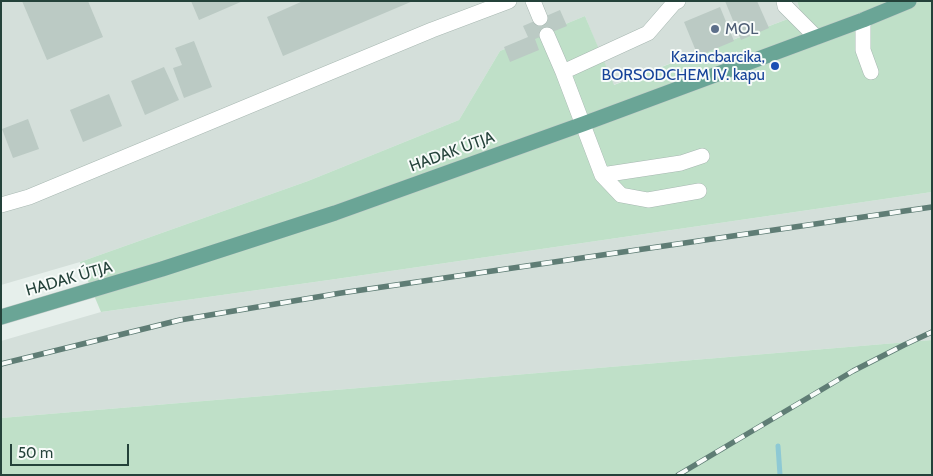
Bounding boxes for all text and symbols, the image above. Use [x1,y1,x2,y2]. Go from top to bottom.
place label: MOL [725,19,758,39]
marker: MOL [709,23,721,35]
place label: Kazincbarcika, BORSODCHEM IV. kapu [601,47,765,85]
marker: Kazincbarcika, BORSODCHEM IV. kapu [769,60,781,72]
street label: HADAK ÚTJA [407,128,497,176]
street label: HADAK ÚTJA [24,257,114,301]
scale bar [12,434,131,466]
text: 50 m [18,444,53,462]

